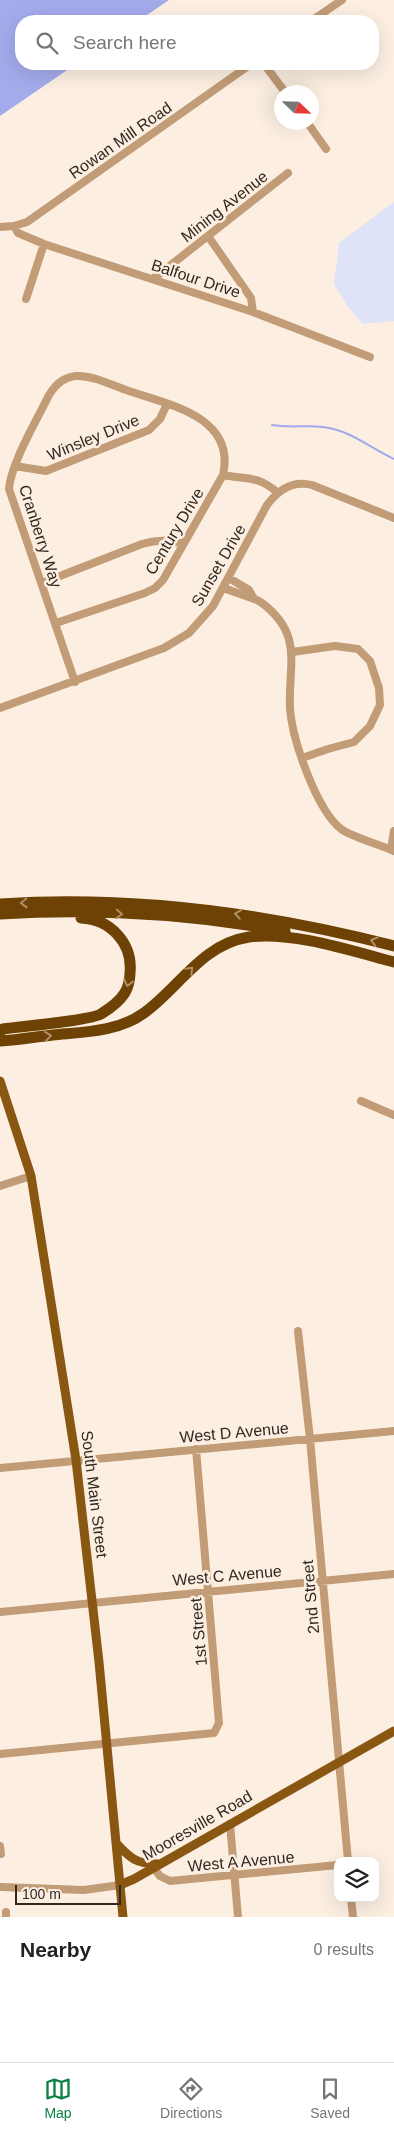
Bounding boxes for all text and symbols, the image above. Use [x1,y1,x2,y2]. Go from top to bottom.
search box [15,15,379,70]
icon: search [33,29,61,57]
text: Search here [73,32,177,53]
north arrow [274,85,319,130]
street label: Rowan Mill Road [66,99,175,182]
street label: Mining Avenue [178,167,271,245]
street label: Balfour Drive [149,256,243,301]
street label: Winsley Drive [45,411,142,464]
street label: Cranberry Way [16,483,65,590]
street label: Century Drive [142,485,207,578]
street label: Sunset Drive [188,521,249,609]
one-way arrow [20,898,28,909]
one-way arrow [115,908,123,919]
one-way arrow [234,909,243,919]
one-way arrow [370,936,379,947]
one-way arrow [184,967,193,976]
one-way arrow [123,978,134,987]
one-way arrow [45,1031,53,1042]
street label: West D Avenue [179,1419,290,1446]
street label: South Main Street [78,1429,111,1559]
street label: 2nd Street [299,1559,322,1634]
street label: West C Avenue [172,1562,283,1589]
street label: 1st Street [187,1597,210,1667]
street label: Mooresville Road [139,1787,255,1864]
street label: West A Avenue [187,1848,295,1875]
map controls [334,1857,379,1902]
button: layers [334,1857,379,1902]
scale bar [15,1882,121,1905]
text: 100 m [22,1886,61,1902]
text: Nearby [20,1938,91,1961]
text: 0 results [314,1941,374,1958]
tab: Map [44,2075,72,2121]
tab: Directions [160,2075,222,2121]
tab: Saved [310,2075,350,2121]

